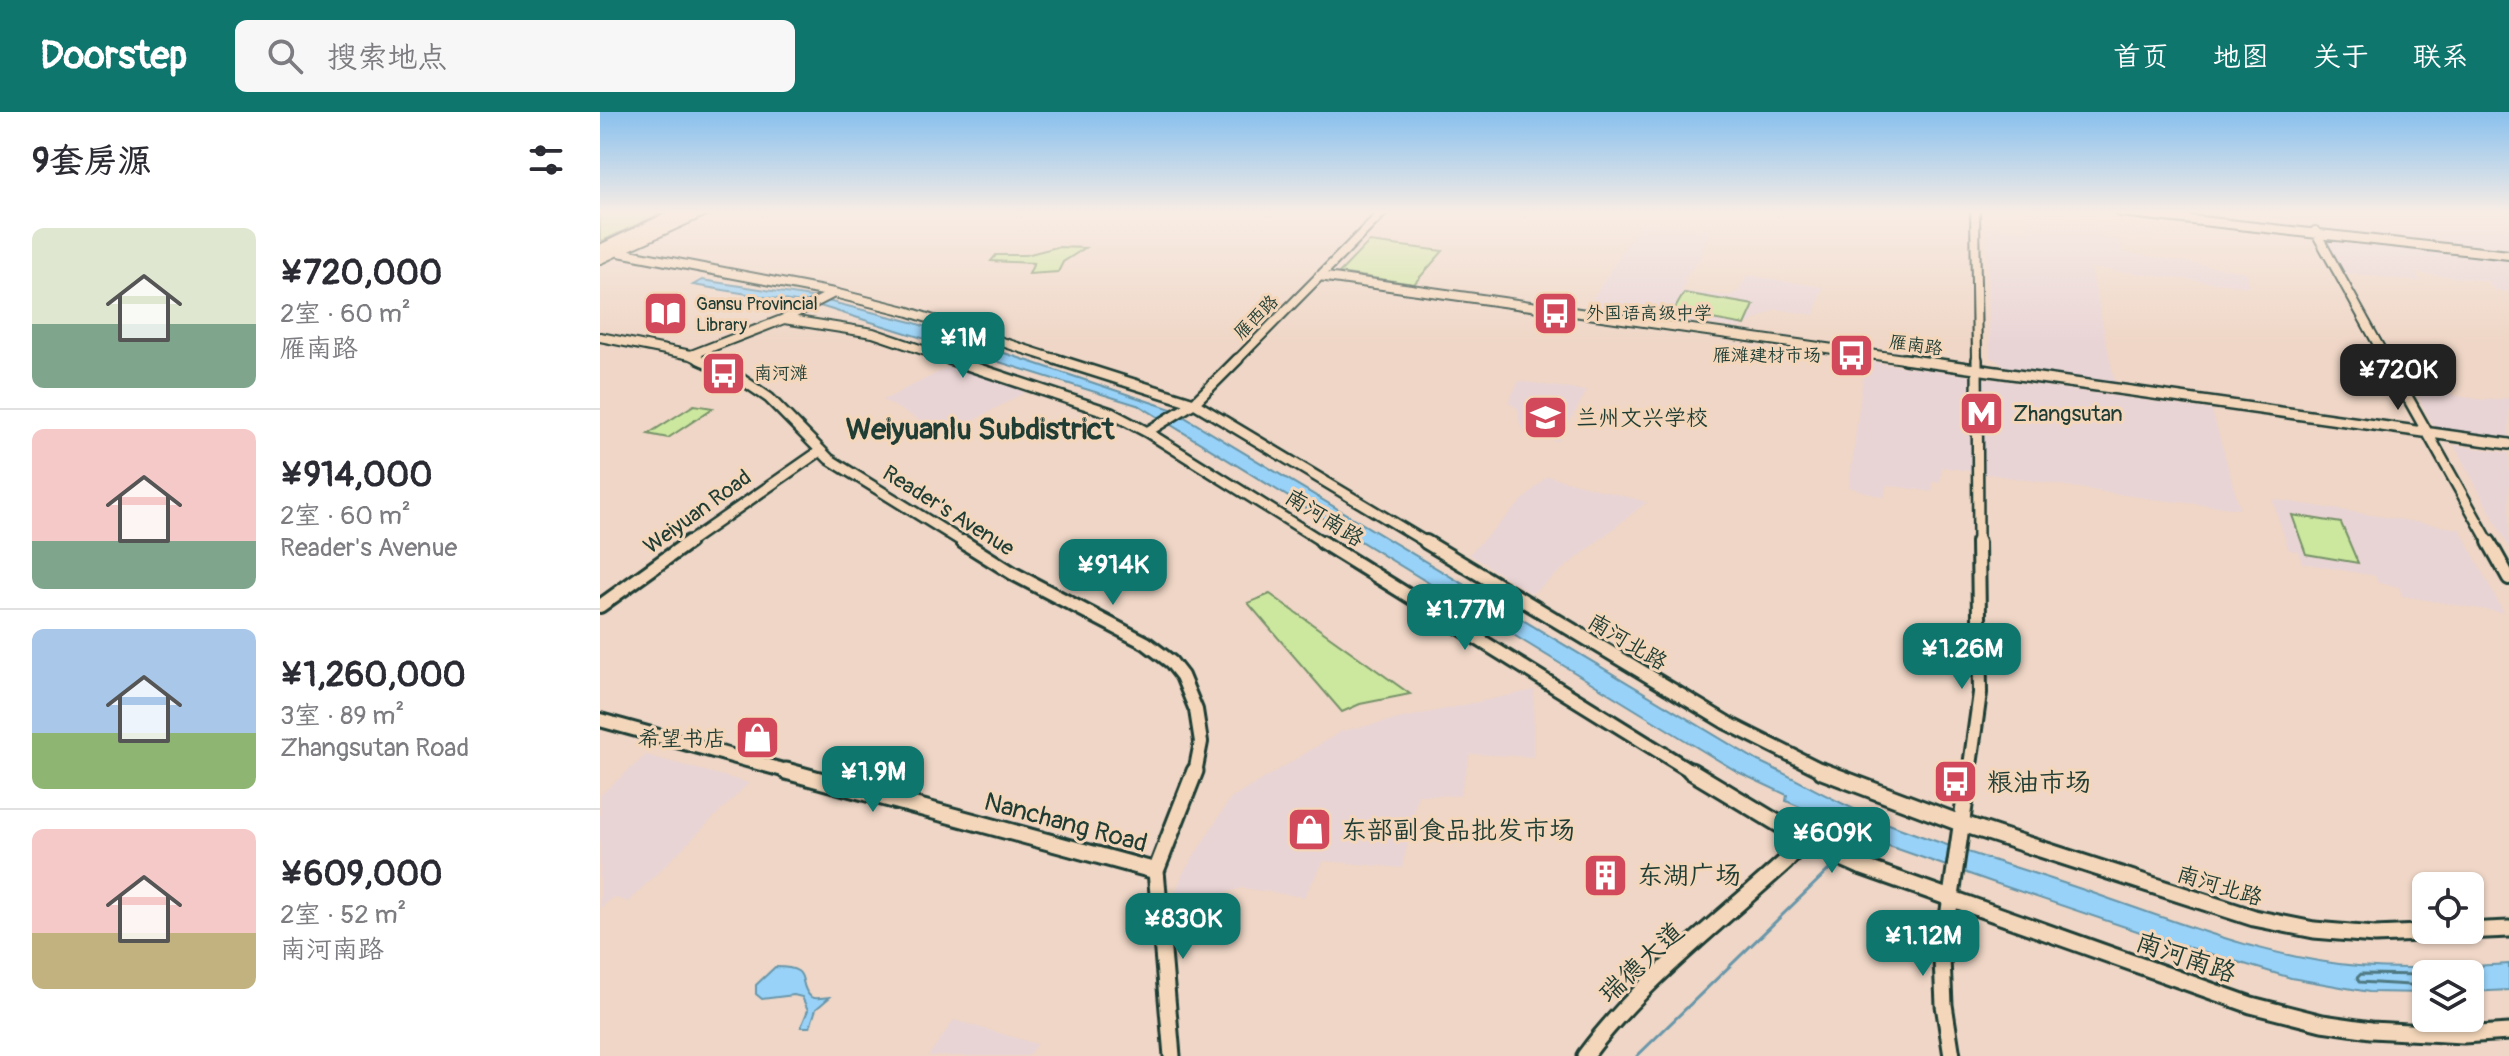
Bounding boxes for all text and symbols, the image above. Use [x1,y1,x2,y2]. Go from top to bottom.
search box [235,20,795,92]
text: Doorstep [40,32,187,80]
icon: search [263,34,307,78]
text: 搜索地点 [327,39,447,76]
text: 首页 [2113,40,2169,75]
text: 地图 [2213,40,2269,75]
text: 关于 [2313,40,2369,75]
text: 联系 [2413,40,2469,75]
icon: filters [524,138,568,182]
text: 9套房源 [32,140,152,183]
text: ¥720,000 [280,252,442,295]
icon: home [96,260,192,356]
bus stop icon: 外国语高级中学 [1531,289,1579,337]
library icon: Gansu Provincial Library [641,290,689,338]
street label: 雁西路 [1229,290,1284,345]
place label: Gansu Provincial Library [696,293,818,337]
text: 2室 · 60 m² [280,298,411,330]
place label: 外国语高级中学 [1586,302,1712,325]
pin: ¥1M [924,312,1002,380]
text: ¥1M [940,322,986,354]
street label: 雁南路 [1888,330,1944,361]
bus stop icon: 雁滩建材市场 [1828,331,1876,379]
text: 雁南路 [280,333,358,365]
place label: 雁滩建材市场 [1713,344,1821,367]
pin: ¥720K [2342,344,2454,412]
bus stop icon: 南河滩 [699,349,747,397]
text: ¥720K [2358,354,2438,386]
place label: 南河滩 [754,362,808,385]
metro station icon: Zhangsutan [1958,389,2006,437]
school or university icon: 兰州文兴学校 [1521,393,1569,441]
place label: Zhangsutan [2013,400,2123,428]
place label: 兰州文兴学校 [1576,404,1708,432]
district label: Weiyuanlu Subdistrict [846,411,1115,448]
text: ¥914,000 [280,454,432,497]
street label: Reader's Avenue [877,459,1020,563]
icon: home [96,461,192,557]
street label: Weiyuan Road [638,463,757,560]
street label: 南河南路 [1280,483,1369,553]
text: 2室 · 60 m² [280,500,411,532]
text: Reader's Avenue [280,532,457,564]
pin: ¥914K [1057,539,1169,607]
text: ¥914K [1077,549,1149,581]
pin: ¥1.77M [1400,584,1530,652]
text: ¥1.77M [1425,594,1505,626]
street label: 南河北路 [1583,607,1672,677]
pin: ¥1.26M [1897,623,2027,691]
text: ¥1.26M [1921,633,2003,665]
text: ¥1,260,000 [280,654,466,697]
icon: home [96,661,192,757]
text: 3室 · 89 m² [280,700,404,732]
shop icon: 希望书店 [733,714,781,762]
place label: 希望书店 [638,725,726,753]
text: Zhangsutan Road [280,732,469,764]
pin: ¥1.9M [817,746,929,814]
text: ¥1.9M [840,756,906,788]
bus stop icon: 粮油市场 [1932,758,1980,806]
place label: 粮油市场 [1987,767,2091,799]
street label: Nanchang Road [981,786,1151,860]
shop icon: 东部副食品批发市场 [1286,806,1334,854]
pin: ¥609K [1776,807,1888,875]
place label: 东部副食品批发市场 [1341,815,1575,847]
text: ¥609K [1792,817,1872,849]
building icon: 东湖广场 [1582,851,1630,899]
text: ¥609,000 [280,853,442,896]
place label: 东湖广场 [1637,860,1741,892]
street label: 南河北路 [2174,860,2266,912]
icon: home [96,861,192,957]
map controls [2412,872,2484,1032]
button: locate [2412,872,2484,944]
pin: ¥830K [1127,893,1239,961]
text: 2室 · 52 m² [280,899,406,931]
text: ¥830K [1143,903,1223,935]
pin: ¥1.12M [1858,910,1988,978]
street label: 瑞德大道 [1593,916,1691,1010]
text: ¥1.12M [1884,920,1962,952]
street label: 南河南路 [2131,926,2240,990]
text: 南河南路 [280,934,384,966]
button: layers [2412,960,2484,1032]

